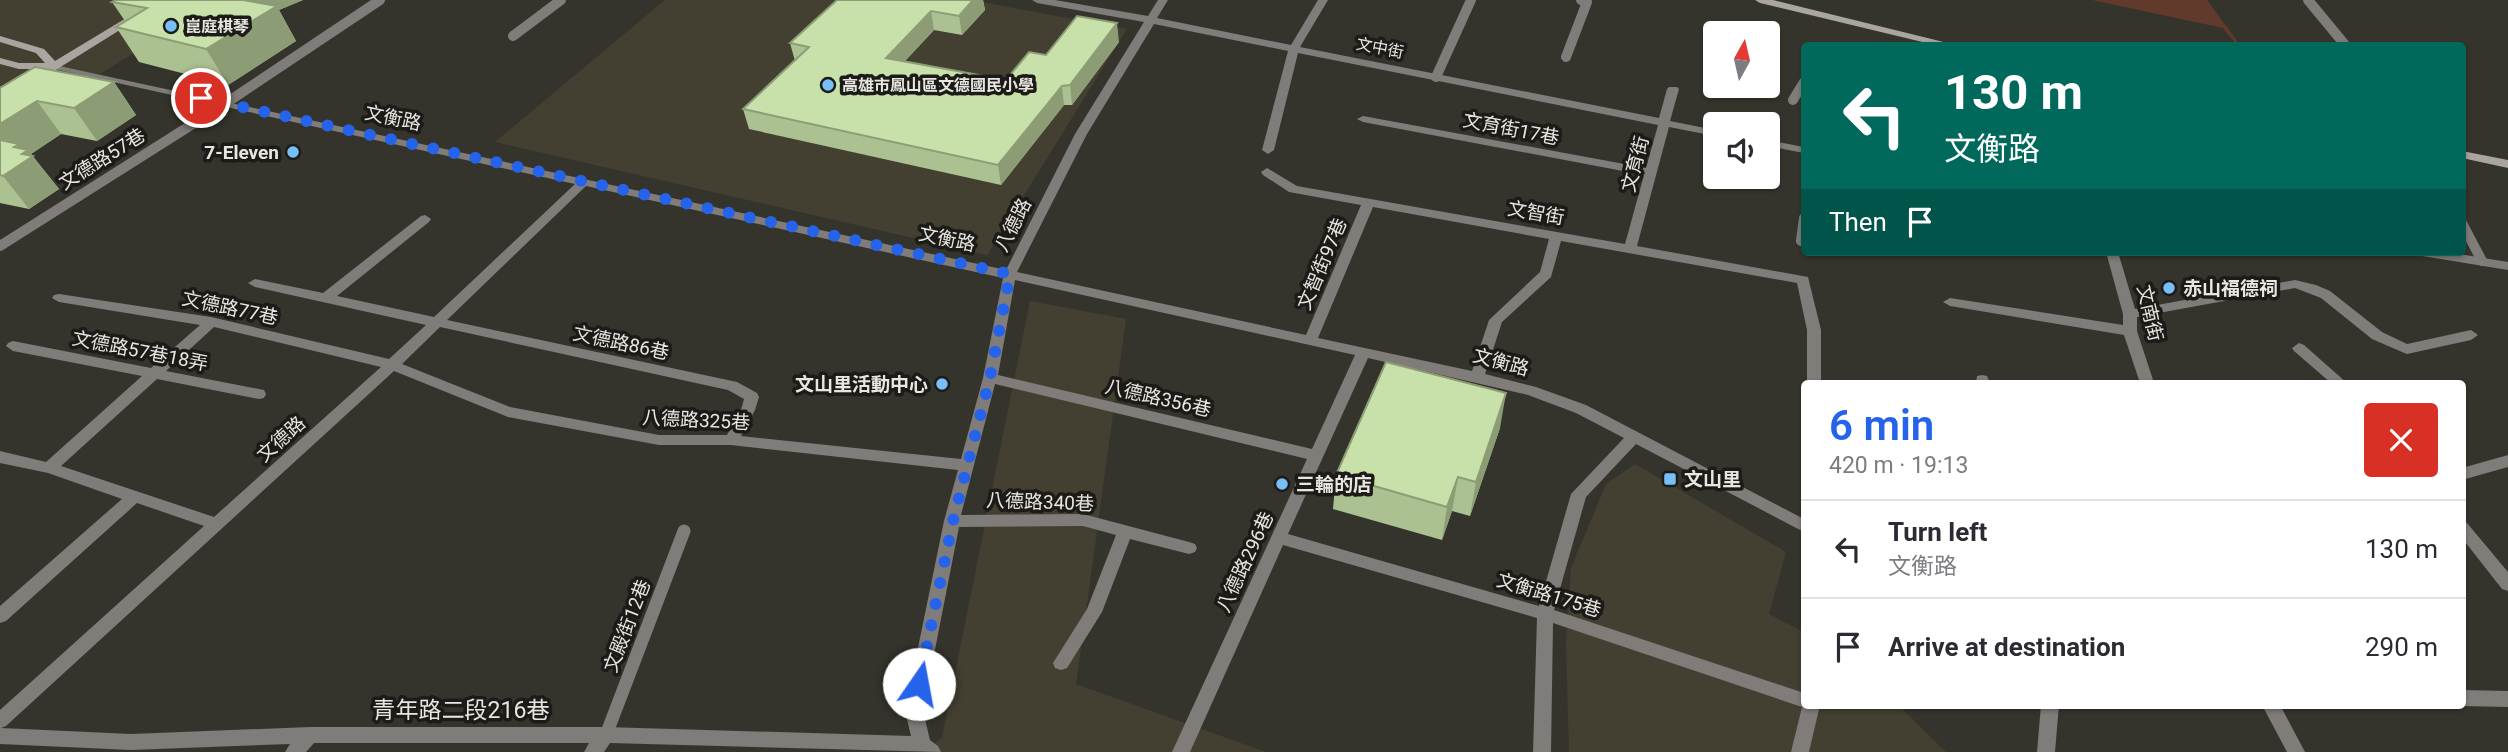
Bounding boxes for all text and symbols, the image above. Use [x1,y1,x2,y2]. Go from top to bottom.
place label: 崑庭棋琴 [185,17,249,36]
marker: 崑庭棋琴 [163,18,179,34]
north arrow [1703,21,1780,98]
map controls [1703,21,1780,189]
street label: 文中街 [1355,34,1405,62]
text: 130 m [1944,64,2083,121]
pin [171,68,231,128]
icon: left [1829,70,1920,161]
place label: 高雄市鳳山區文德國民小學 [842,76,1034,95]
marker: 高雄市鳳山區文德國民小學 [820,77,836,93]
icon: arrive [182,79,220,117]
street label: 文衡路 [363,101,423,135]
street label: 文育街17巷 [1461,108,1561,150]
button: sound [1703,112,1780,189]
street label: 文德路57巷 [55,123,149,195]
text: 文衡路 [1944,130,2040,168]
street label: 文育街 [1617,133,1653,195]
place label: 7-Eleven [204,141,279,164]
marker: 7-Eleven [285,144,301,160]
street label: 八德路 [990,194,1036,256]
street label: 文智街 [1506,197,1566,229]
icon: arrive [1901,203,1939,241]
text: Then [1829,207,1887,237]
street label: 文智街97巷 [1292,215,1352,313]
street label: 文衡路 [917,222,977,256]
place label: 赤山福德祠 [2183,277,2278,300]
marker: 赤山福德祠 [2161,280,2177,296]
street label: 文南街 [2132,283,2168,343]
street label: 文德路77巷 [180,287,280,329]
street label: 文德路86巷 [571,322,671,364]
street label: 文德路57巷18弄 [70,327,210,375]
street label: 文衡路 [1470,344,1532,380]
place label: 文山里活動中心 [795,373,928,396]
street label: 八德路356巷 [1103,375,1213,421]
marker: 文山里活動中心 [934,376,950,392]
text: 6 min [1829,401,1934,450]
button: close [2364,403,2438,477]
street label: 八德路325巷 [641,406,751,434]
street label: 文德路 [252,411,310,467]
text: 420 m · 19:13 [1829,452,1968,479]
place label: 文山里 [1684,468,1741,491]
marker: 文山里 [1662,471,1678,487]
place label: 三輪的店 [1296,473,1372,496]
marker: 三輪的店 [1274,476,1290,492]
street label: 八德路340巷 [986,489,1094,515]
street label: 八德路296巷 [1212,508,1278,616]
text: Turn left [1888,517,1987,547]
icon: left [1829,530,1867,568]
text: 130 m [2365,534,2438,564]
text: 文衡路 [1888,553,1957,580]
street label: 文衡路175巷 [1494,568,1604,622]
street label: 文殿街12巷 [599,576,655,676]
icon: arrive [1829,628,1867,666]
text: Arrive at destination [1888,632,2125,662]
text: 290 m [2365,632,2438,662]
position arrow [882,647,956,721]
street label: 青年路二段216巷 [373,697,549,724]

